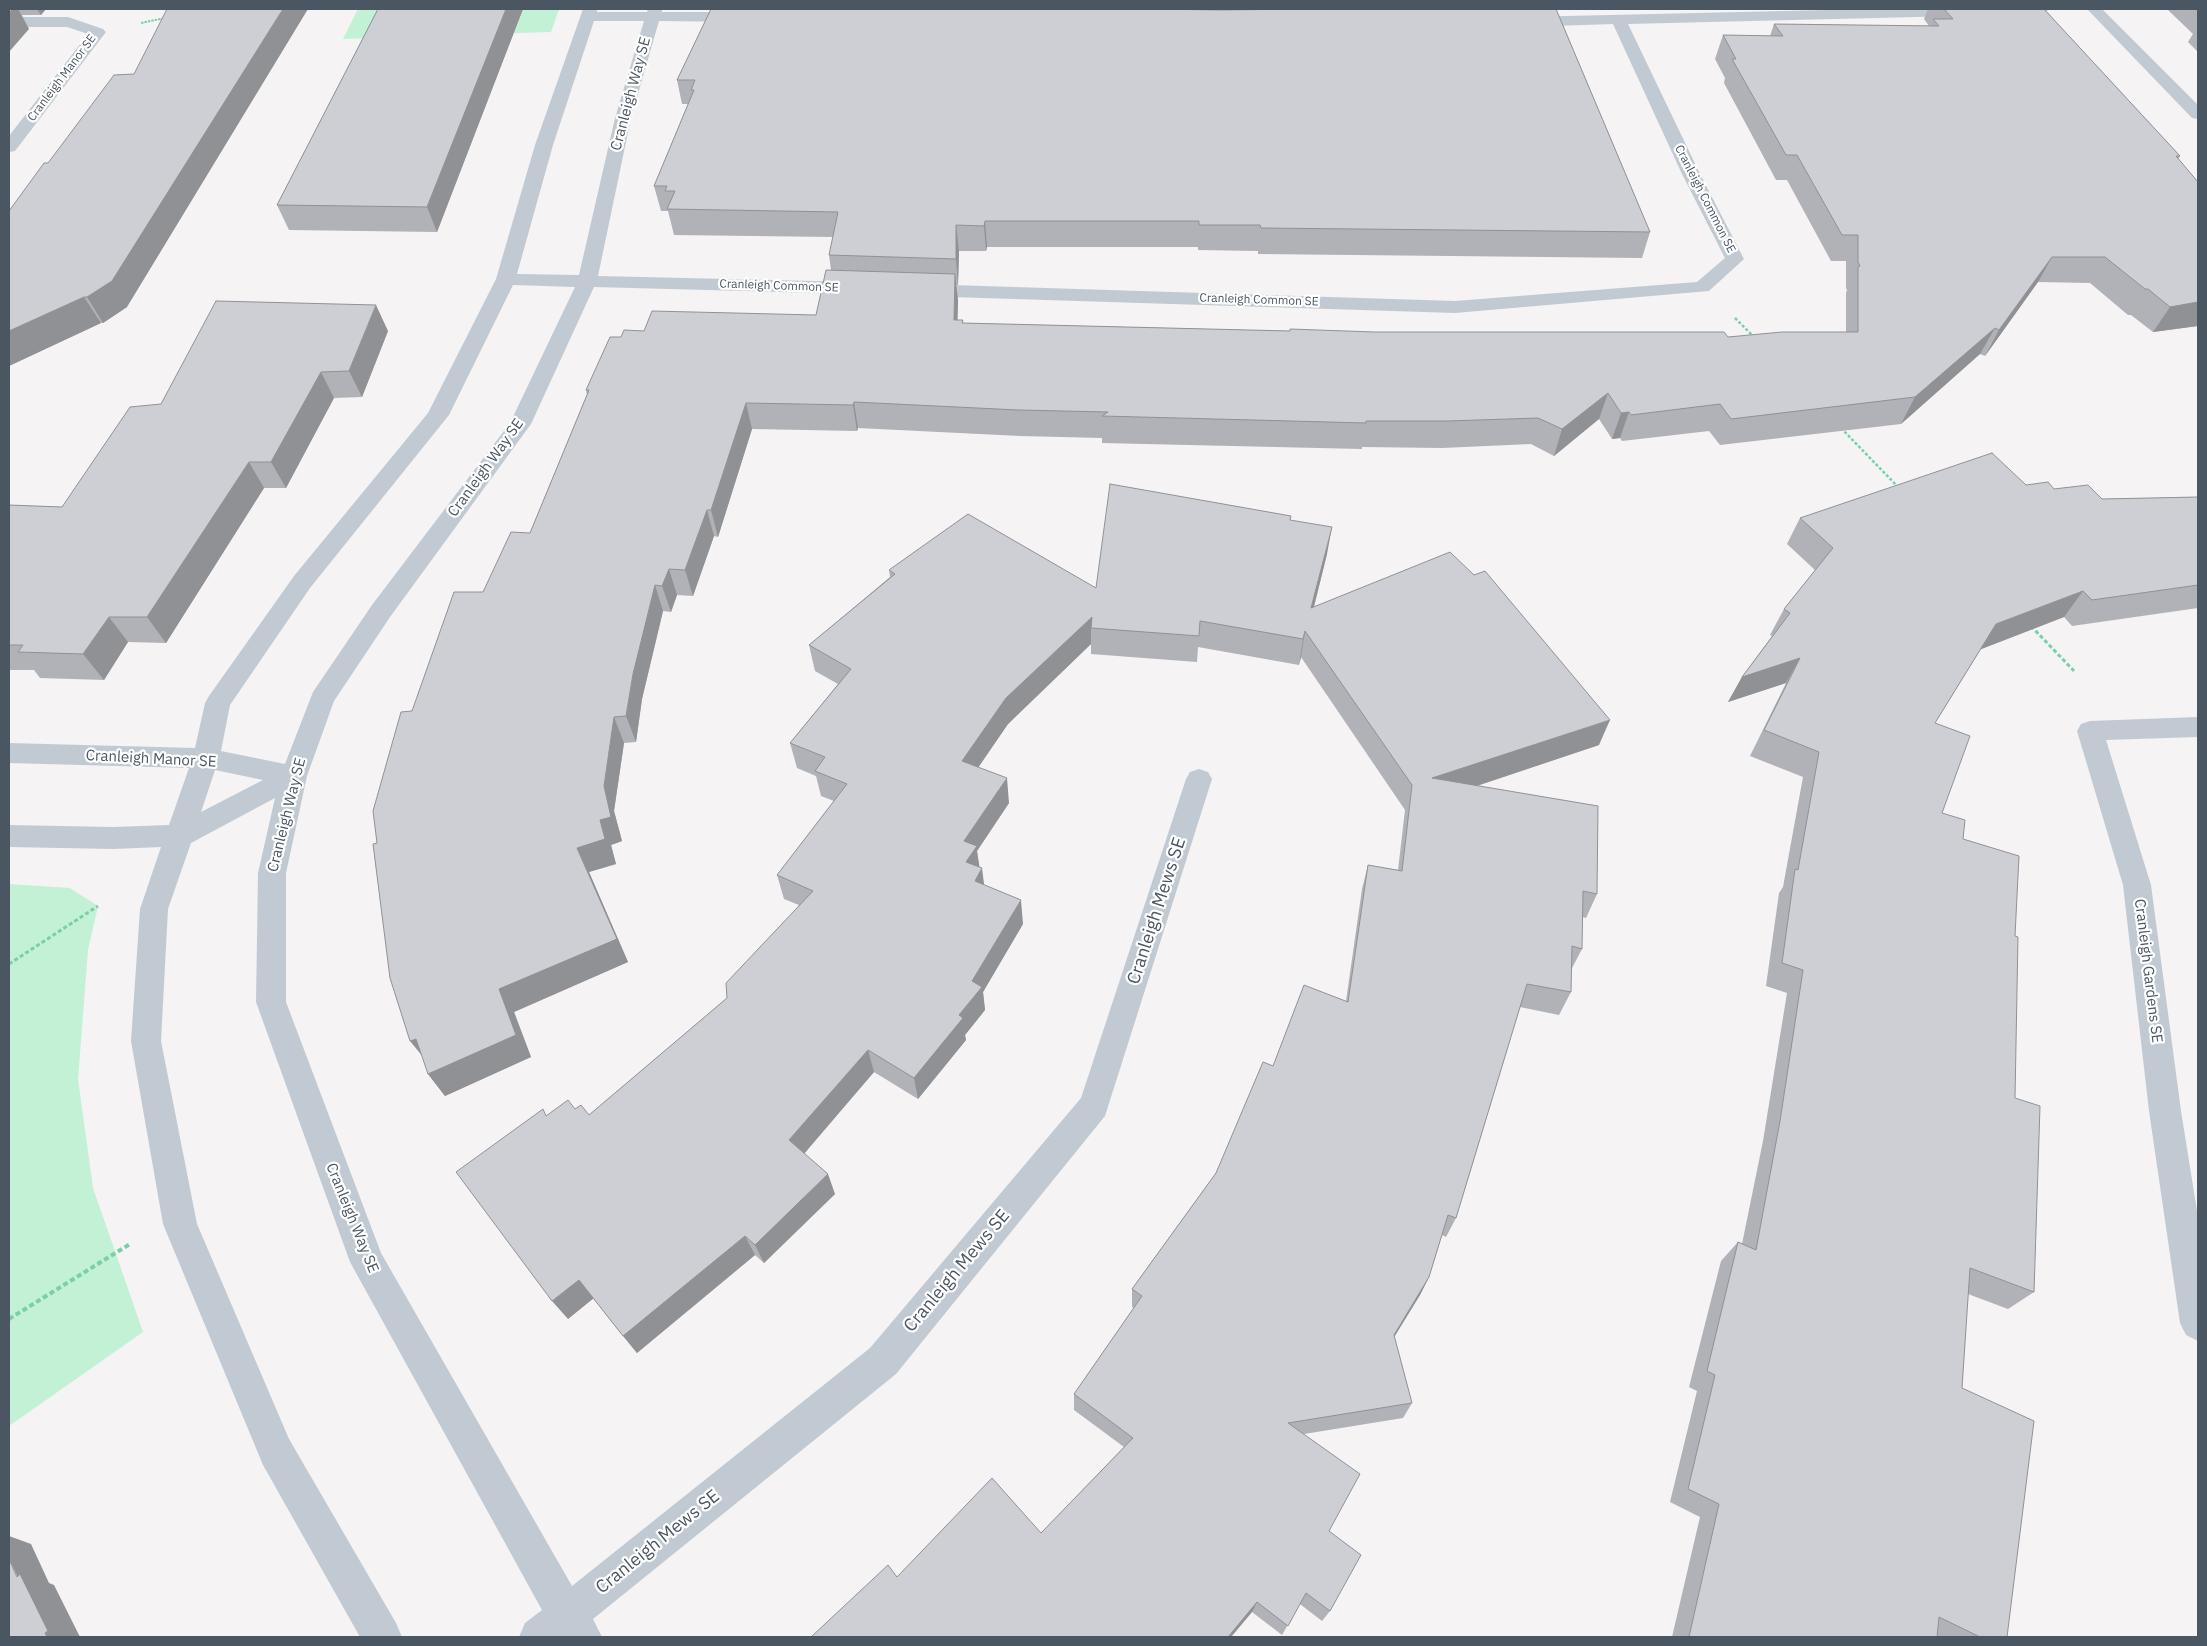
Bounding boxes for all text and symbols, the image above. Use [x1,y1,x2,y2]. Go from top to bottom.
street label: Cranleigh Manor SE [25,32,99,124]
street label: Cranleigh Way SE [607,35,655,153]
street label: Cranleigh Common SE [1671,143,1739,255]
street label: Cranleigh Common SE [719,277,839,295]
street label: Cranleigh Common SE [1199,291,1319,309]
street label: Cranleigh Way SE [444,415,528,521]
street label: Cranleigh Manor SE [85,747,217,771]
street label: Cranleigh Way SE [264,756,310,874]
street label: Cranleigh Mews SE [1123,835,1191,987]
street label: Cranleigh Gardens SE [2130,898,2166,1044]
street label: Cranleigh Way SE [322,1160,382,1276]
street label: Cranleigh Mews SE [900,1205,1014,1337]
street label: Cranleigh Mews SE [592,1485,724,1599]

